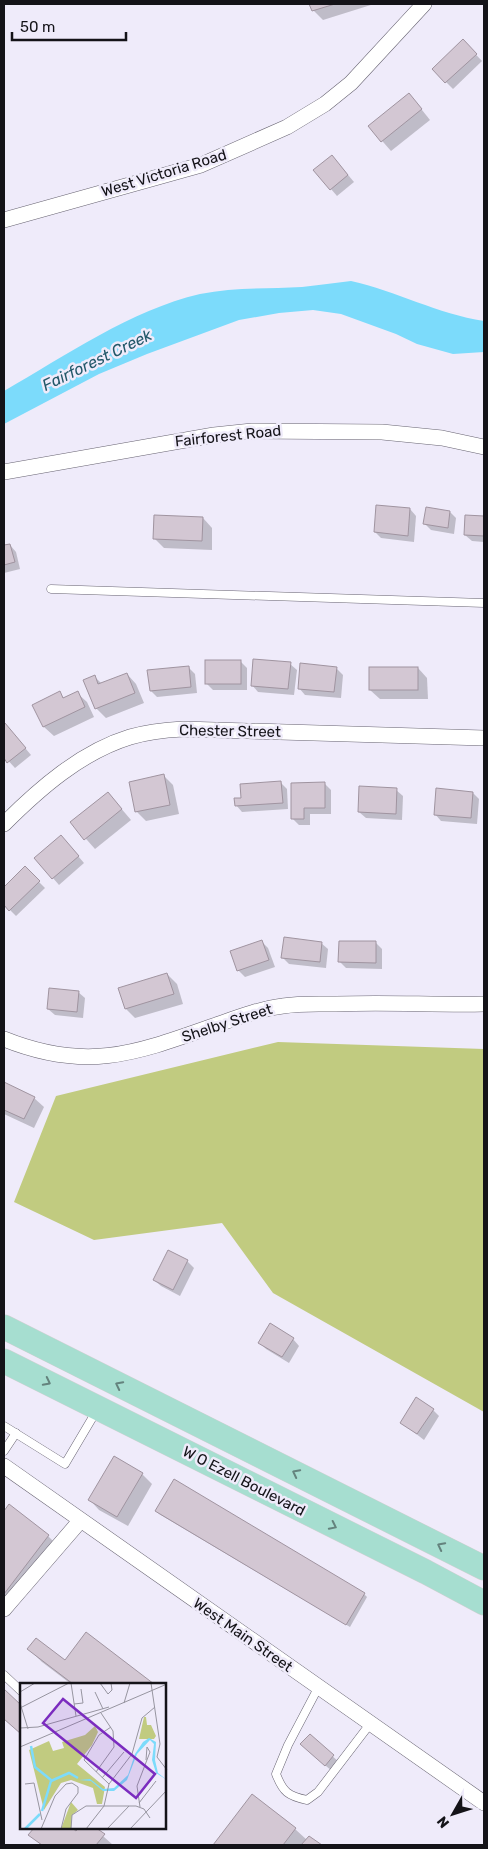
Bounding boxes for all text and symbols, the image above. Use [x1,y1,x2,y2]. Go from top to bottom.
scale bar [12,10,126,42]
text: 50 m [20,18,55,36]
street label: West Victoria Road [99,145,229,201]
water label: Fairforest Creek [39,325,156,395]
street label: Fairforest Road [174,421,282,451]
street label: Chester Street [179,721,281,741]
street label: Shelby Street [179,1000,275,1046]
one-way arrow [42,1376,51,1386]
one-way arrow [115,1381,124,1391]
street label: W O Ezell Boulevard [180,1442,308,1520]
one-way arrow [292,1469,301,1479]
one-way arrow [328,1520,337,1530]
one-way arrow [437,1542,446,1552]
street label: West Main Street [190,1594,296,1676]
inset map [20,1683,166,1829]
north arrow [428,1789,478,1839]
text: N [434,1813,453,1831]

